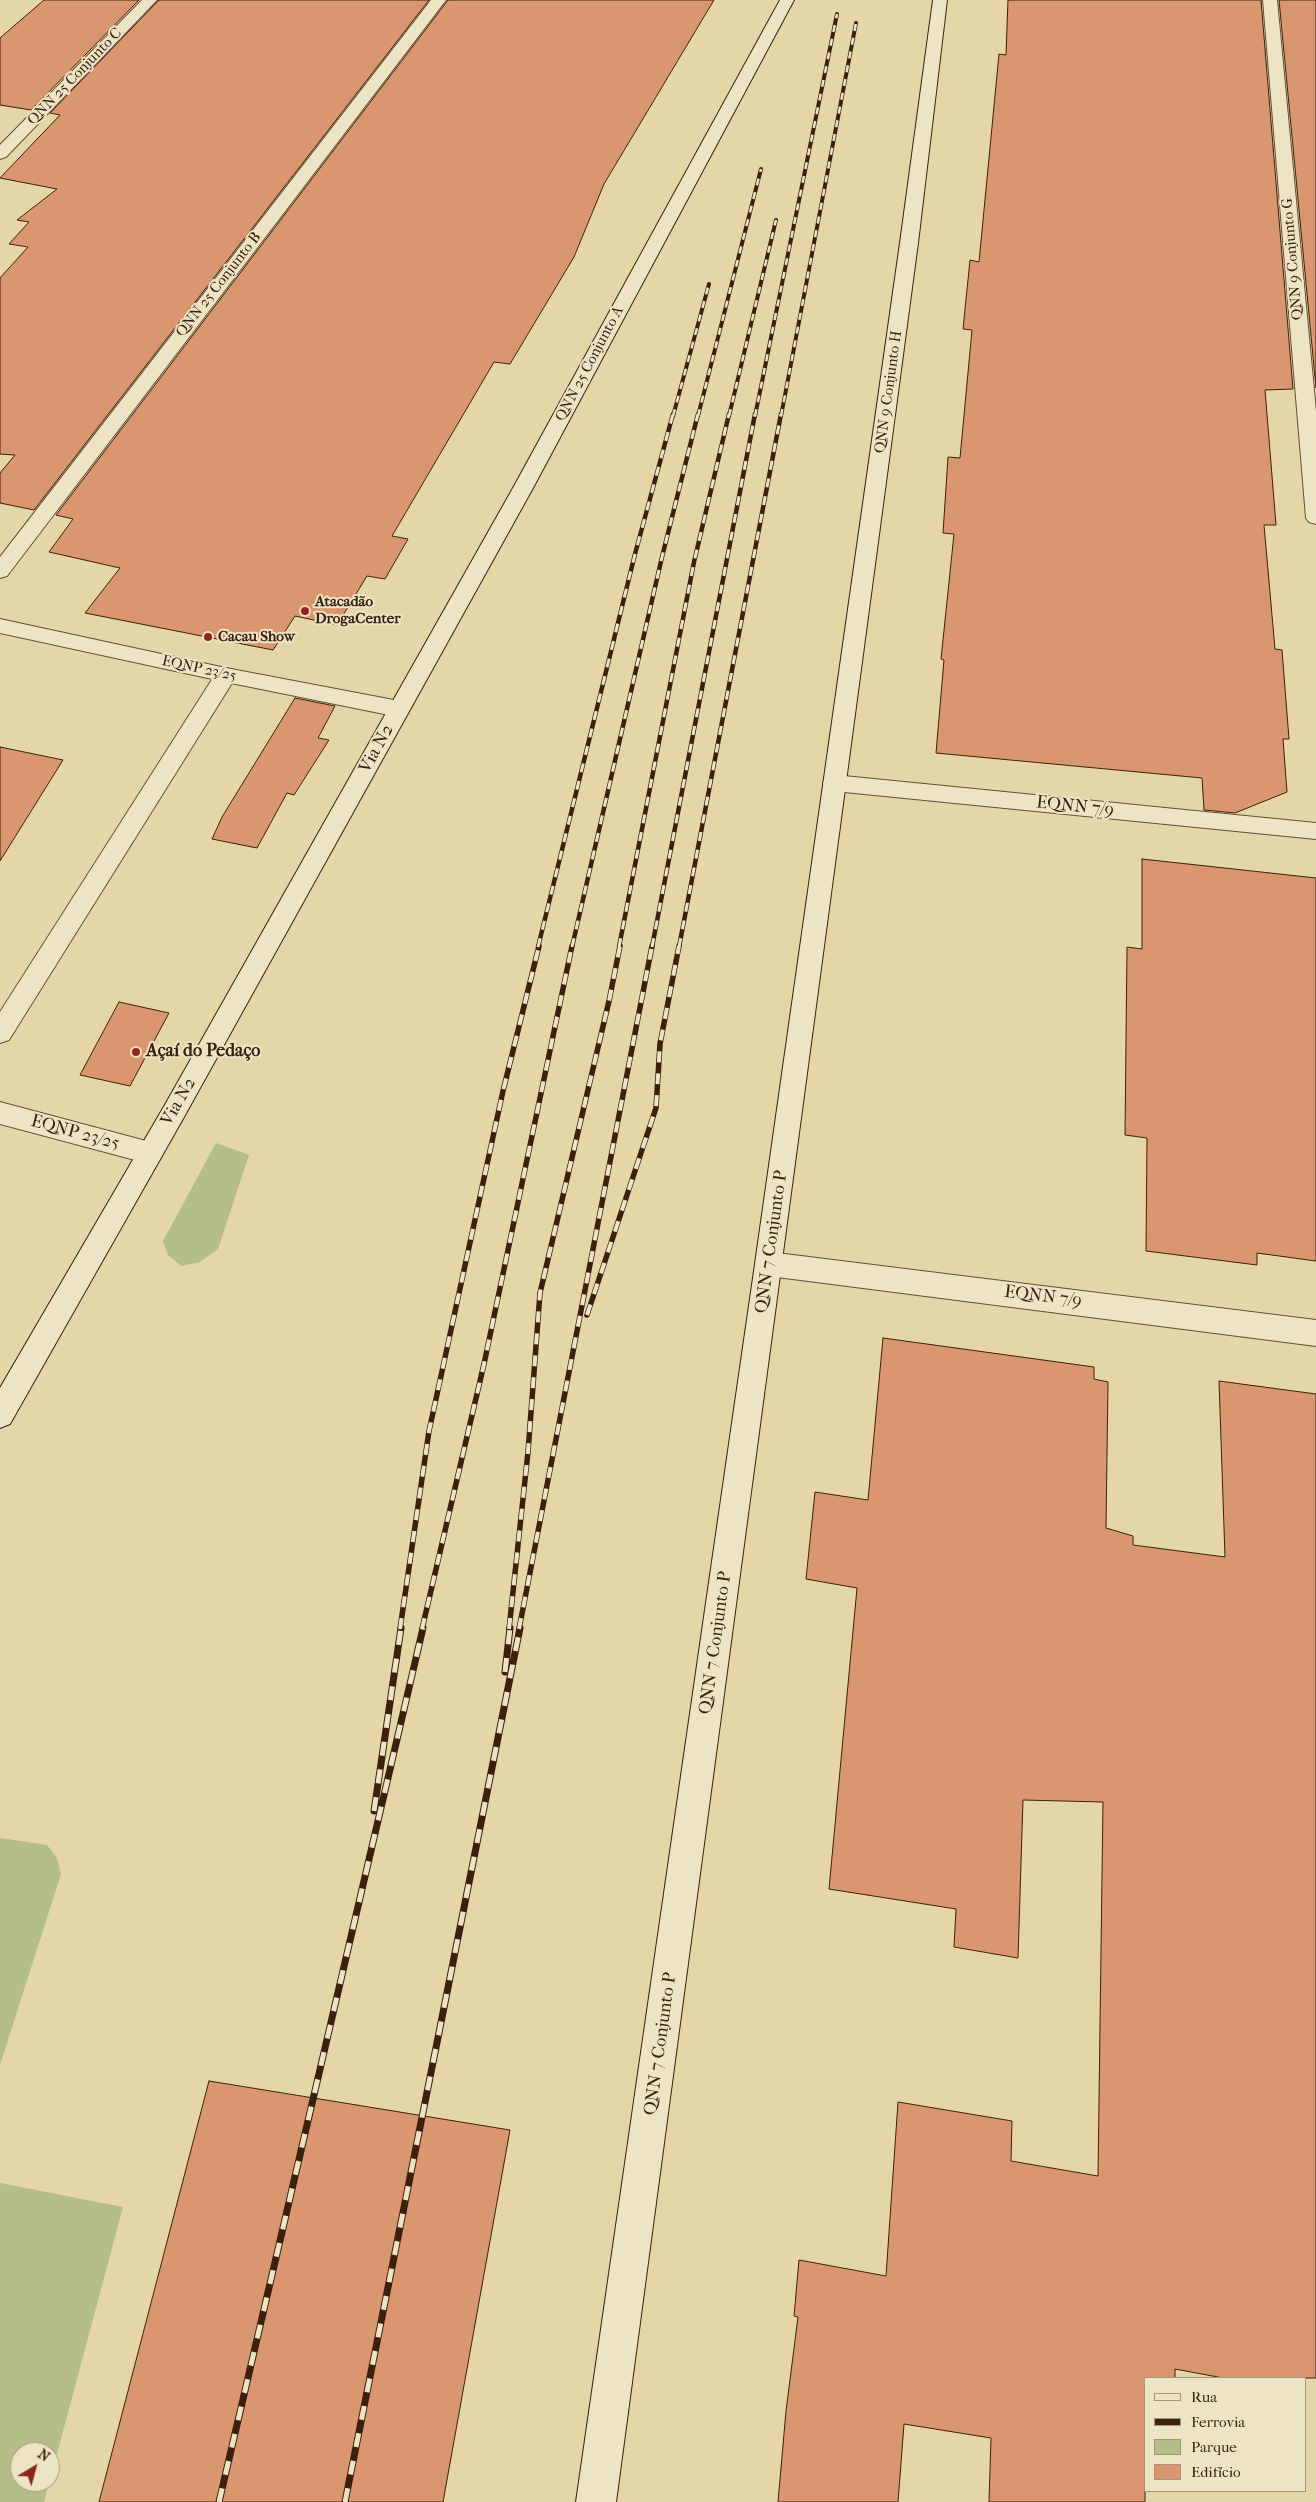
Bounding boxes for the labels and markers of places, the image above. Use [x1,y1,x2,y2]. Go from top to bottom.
place label: Atacadão DrogaCenter [315,593,401,628]
marker: Atacadão DrogaCenter [299,605,311,617]
place label: Cacau Show [218,628,295,646]
marker: Cacau Show [202,631,214,643]
place label: Açaí do Pedaço [146,1041,260,1063]
marker: Açaí do Pedaço [130,1046,142,1058]

